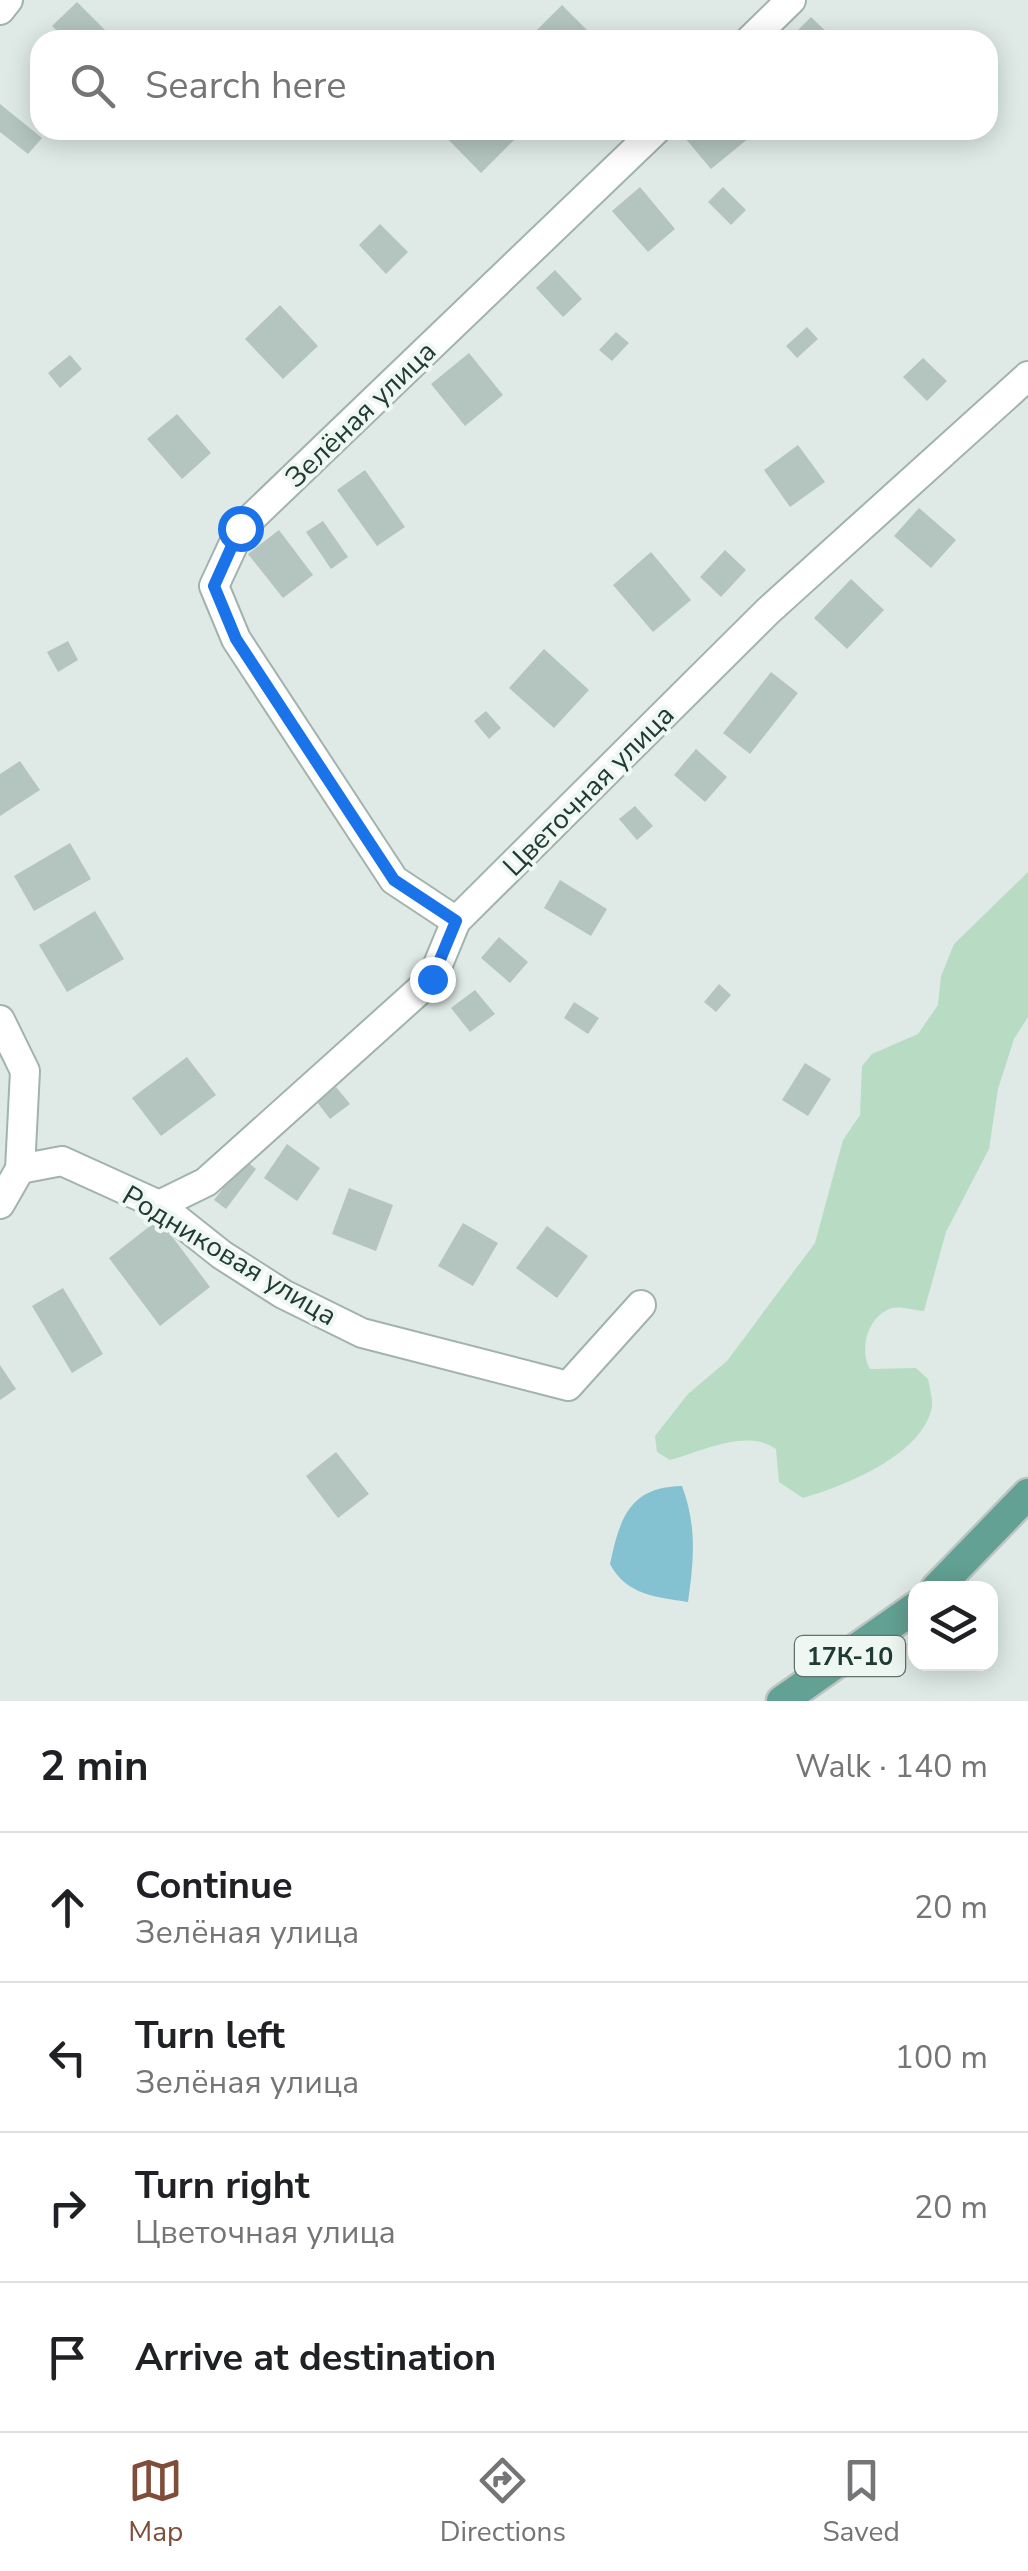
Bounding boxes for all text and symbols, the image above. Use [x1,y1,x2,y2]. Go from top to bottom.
search box [30,30,998,140]
icon: search [65,58,120,113]
text: Search here [145,60,346,111]
street label: Зелёная улица [277,333,444,497]
route start [218,506,264,552]
street label: Цветочная улица [495,697,683,885]
route end [410,957,456,1003]
street label: Родниковая улица [115,1177,344,1335]
map controls [908,1581,998,1671]
button: layers [908,1581,998,1671]
road number: 17К-10 [795,1636,905,1676]
text: 2 min [40,1738,149,1795]
text: Walk · 140 m [795,1745,988,1788]
text: Continue [135,1860,293,1911]
icon: ahead [40,1880,95,1935]
text: 20 m [914,1886,988,1929]
text: Зелёная улица [135,1911,359,1954]
text: Turn left [135,2010,285,2061]
icon: left [40,2030,95,2085]
text: 100 m [895,2036,988,2079]
text: Зелёная улица [135,2061,359,2104]
text: Turn right [135,2160,310,2211]
icon: right [40,2180,95,2235]
text: 20 m [914,2186,988,2229]
text: Цветочная улица [135,2211,396,2254]
icon: arrive [40,2330,95,2385]
text: Arrive at destination [135,2332,496,2383]
tab: Map [128,2453,183,2551]
tab: Directions [440,2453,566,2551]
tab: Saved [822,2453,900,2551]

